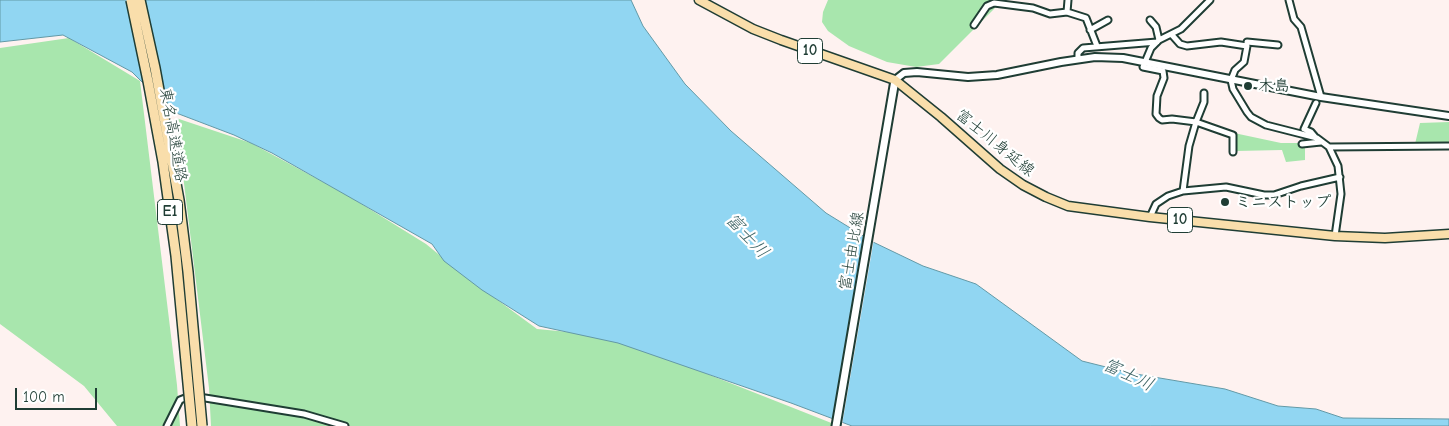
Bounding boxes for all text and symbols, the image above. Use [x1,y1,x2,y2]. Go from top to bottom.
road number: 10 [798,38,822,64]
place label: 木島 [1258,76,1290,96]
marker: 木島 [1242,80,1254,92]
street label: 東名高速道路 [155,86,191,184]
street label: 富士川身延線 [952,105,1038,181]
place label: ミニストップ [1235,192,1331,212]
marker: ミニストップ [1219,196,1231,208]
road number: E1 [158,200,182,224]
road number: 10 [1168,208,1192,232]
water label: 富士川 [721,209,773,263]
street label: 富士由比線 [836,210,868,292]
water label: 富士川 [1099,354,1157,396]
scale bar [18,378,100,410]
text: 100 m [23,388,65,406]

